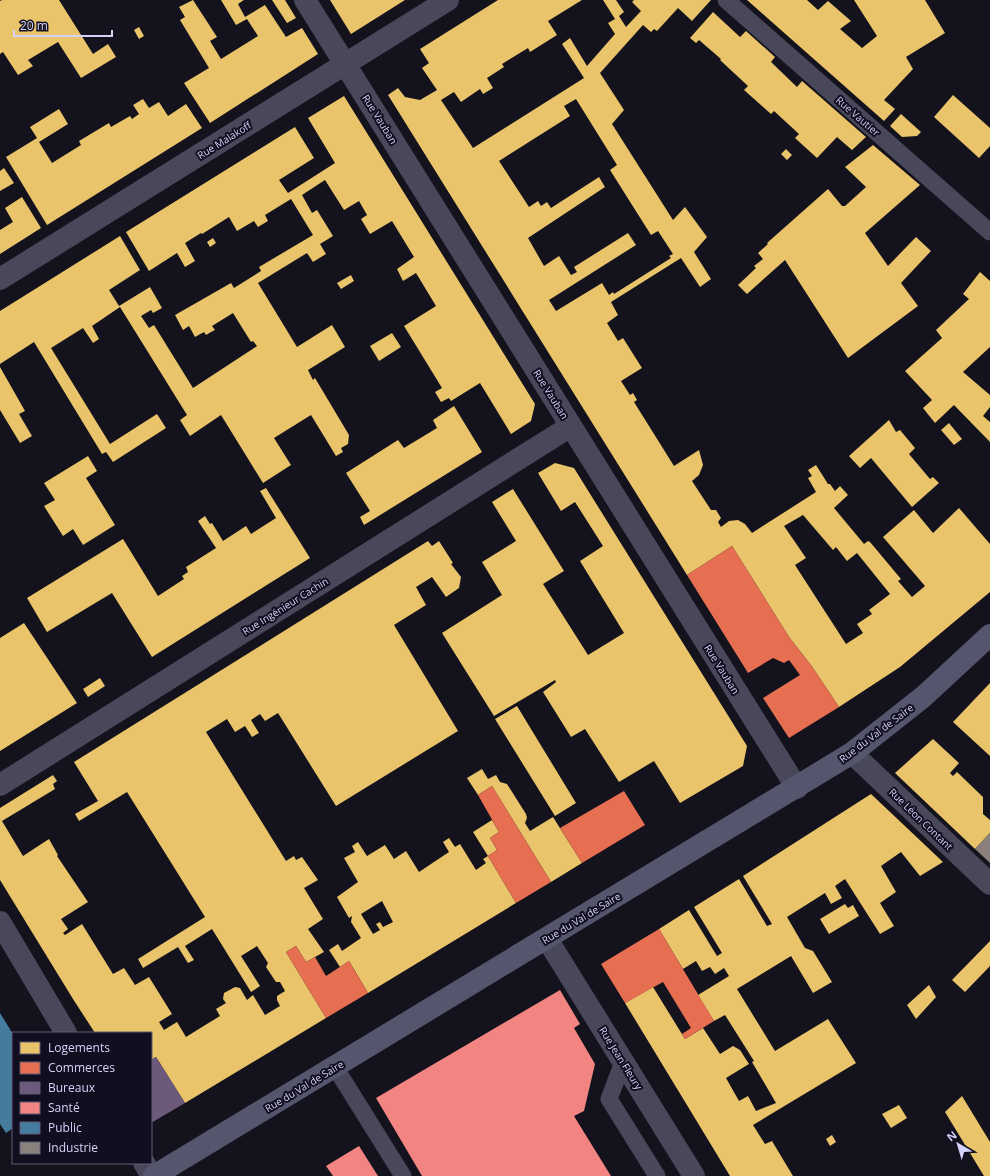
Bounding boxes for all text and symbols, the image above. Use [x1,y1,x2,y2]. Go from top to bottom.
scale bar [14,12,112,38]
text: 20 m [20,17,48,34]
street label: Rue Vauban [359,92,401,146]
street label: Rue Vautier [833,93,883,139]
street label: Rue Malakoff [194,117,255,162]
street label: Rue Vauban [530,367,572,421]
street label: Rue Ingénieur Cachin [239,574,331,638]
street label: Rue Vauban [701,642,743,696]
street label: Rue du Val de Saire [836,700,916,766]
street label: Rue Léon Contant [886,785,956,853]
street label: Rue du Val de Saire [539,889,623,947]
street label: Rue Jean Fleury [596,1024,646,1093]
legend [12,1032,152,1164]
text: Logements [48,1039,110,1056]
street label: Rue du Val de Saire [262,1057,346,1115]
text: Commerces [48,1059,115,1076]
text: Bureaux [48,1079,96,1096]
text: Santé [48,1099,80,1116]
text: Public [48,1119,82,1136]
north arrow [938,1124,978,1164]
text: N [943,1127,960,1144]
text: Industrie [48,1139,98,1156]

